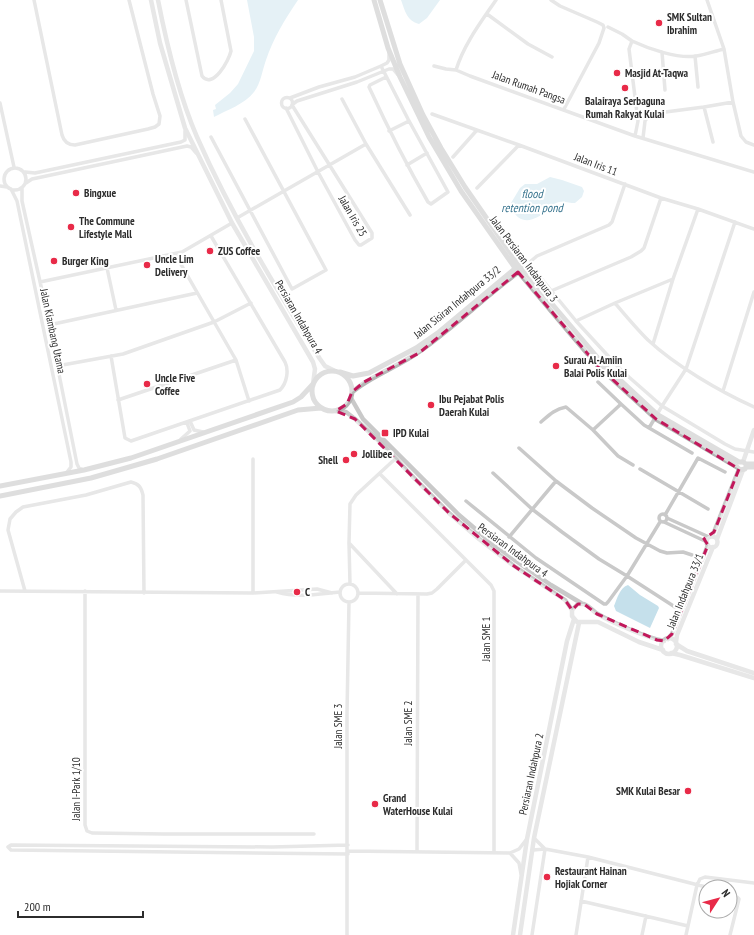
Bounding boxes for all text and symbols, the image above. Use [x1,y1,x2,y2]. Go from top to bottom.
place label: SMK Sultan Ibrahim [667,10,712,37]
marker: SMK Sultan Ibrahim [654,18,664,28]
place label: Masjid At-Taqwa [625,66,689,80]
street label: Jalan Rumah Pangsa [490,67,567,107]
marker: Masjid At-Taqwa [612,68,622,78]
marker: Balairaya Serbaguna Rumah Rakyat Kulai [620,83,630,93]
place label: Balairaya Serbaguna Rumah Rakyat Kulai [585,94,665,121]
street label: Jalan Iris 11 [572,149,620,179]
place label: Bingxue [84,186,116,200]
water label: flood retention pond [501,186,565,215]
marker: Bingxue [71,188,81,198]
street label: Jalan Iris 25 [335,192,370,239]
street label: Jalan Persiaran Indahpura 3 [486,212,561,305]
place label: The Commune Lifestyle Mall [79,214,135,241]
marker: The Commune Lifestyle Mall [66,222,76,232]
place label: ZUS Coffee [218,244,261,258]
marker: ZUS Coffee [205,246,215,256]
place label: Uncle Lim Delivery [155,252,194,279]
place label: Burger King [62,254,109,268]
marker: Burger King [49,256,59,266]
marker: Uncle Lim Delivery [142,260,152,270]
street label: Jalan Sisiran Indahpura 33/2 [410,263,503,342]
street label: Persiaran Indahpura 4 [272,278,326,356]
street label: Jalan Kiambang Utama [37,286,69,375]
place label: Surau Al-Amiin Balai Polis Kulai [564,353,628,380]
marker: Surau Al-Amiin Balai Polis Kulai [551,361,561,371]
place label: Uncle Five Coffee [155,371,195,398]
marker: Uncle Five Coffee [142,379,152,389]
place label: Ibu Pejabat Polis Daerah Kulai [439,392,504,419]
marker: Ibu Pejabat Polis Daerah Kulai [426,400,436,410]
place label: IPD Kulai [393,426,430,440]
marker: IPD Kulai [380,428,390,438]
place label: Jollibee [361,447,392,461]
marker: Jollibee [349,449,359,459]
place label: Shell [318,453,338,467]
marker: Shell [341,455,351,465]
street label: Persiaran Indahpura 4 [475,520,551,580]
street label: Jalan Indahpura 33/1 [663,551,706,632]
place label: C [305,585,310,599]
marker: C [292,587,302,597]
street label: Jalan SME 1 [479,617,493,662]
street label: Jalan SME 2 [401,701,415,746]
street label: Jalan SME 3 [331,704,345,749]
street label: Persiaran Indahpura 2 [516,732,546,816]
street label: Jalan I-Park 1/10 [69,757,83,822]
place label: SMK Kulai Besar [616,784,681,798]
marker: SMK Kulai Besar [683,786,693,796]
place label: Grand WaterHouse Kulai [382,791,453,818]
marker: Grand WaterHouse Kulai [370,799,380,809]
place label: Restaurant Hainan Hojiak Corner [555,864,627,891]
marker: Restaurant Hainan Hojiak Corner [542,872,552,882]
north arrow [698,879,738,919]
text: N [719,887,734,900]
scale bar [18,893,143,919]
text: 200 m [24,899,51,914]

